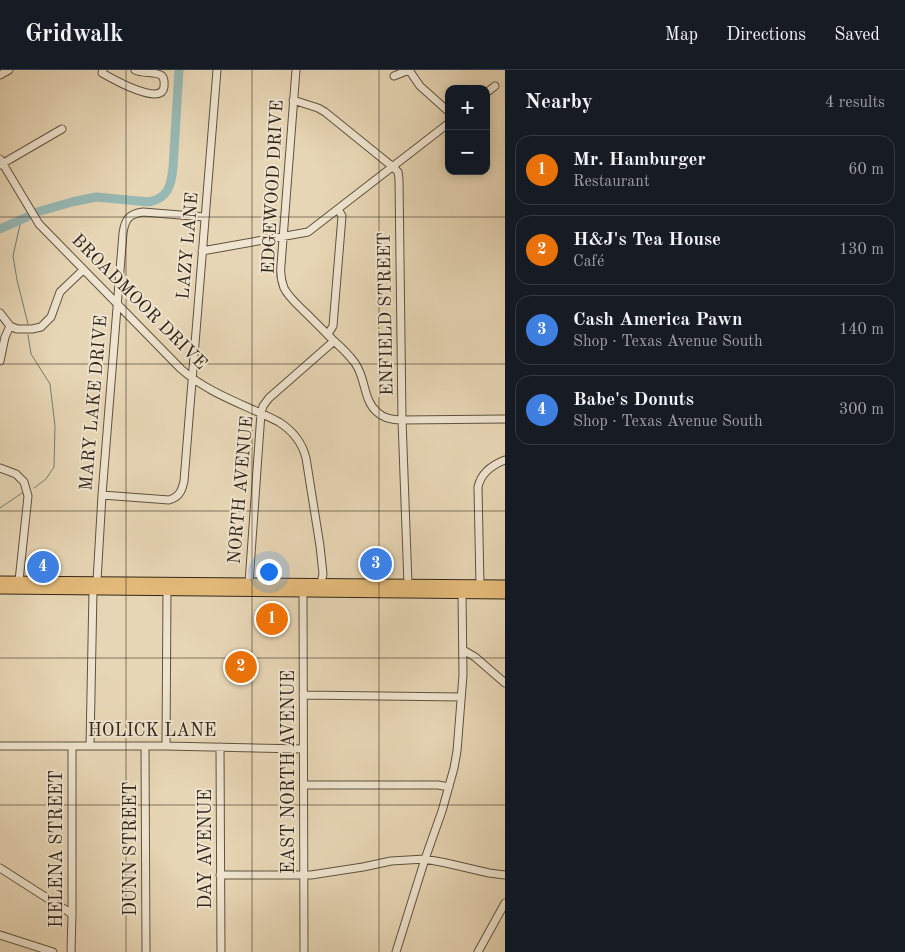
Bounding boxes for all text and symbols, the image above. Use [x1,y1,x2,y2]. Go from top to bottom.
text: Gridwalk [25,23,123,47]
text: Map [665,26,698,44]
text: Directions [726,26,806,44]
text: Saved [834,26,880,44]
map controls [445,85,490,175]
button: + [445,85,490,130]
text: Nearby [525,92,593,113]
text: 4 results [825,95,885,111]
street label: EDGEWOOD DRIVE [259,99,287,275]
button: − [445,130,490,175]
text: Mr. Hamburger [573,151,706,170]
text: 1 [537,162,547,178]
text: 60 m [848,162,884,178]
text: Restaurant [573,174,650,190]
street label: LAZY LANE [174,192,202,300]
street label: BROADMOOR DRIVE [68,231,210,373]
text: H&J's Tea House [573,231,721,250]
street label: ENFIELD STREET [376,232,396,396]
text: 2 [537,242,547,258]
text: 130 m [839,242,884,258]
text: Café [573,254,604,270]
text: Cash America Pawn [573,311,743,330]
street label: MARY LAKE DRIVE [77,314,111,492]
text: 3 [537,322,547,338]
text: 140 m [839,322,884,338]
text: Shop · Texas Avenue South [573,334,763,350]
text: Babe's Donuts [573,391,694,410]
text: 4 [537,402,547,418]
text: 300 m [839,402,884,418]
text: Shop · Texas Avenue South [573,414,763,430]
street label: NORTH AVENUE [226,415,256,565]
pin: 3 [360,545,392,583]
pin: 4 [27,548,59,586]
your location [256,559,282,585]
pin: 1 [256,600,288,638]
pin: 2 [225,648,257,686]
street label: EAST NORTH AVENUE [280,670,298,874]
street label: HOLICK LANE [88,722,216,740]
street label: HELENA STREET [48,770,66,928]
street label: DUNN STREET [122,782,140,916]
street label: DAY AVENUE [197,789,215,909]

